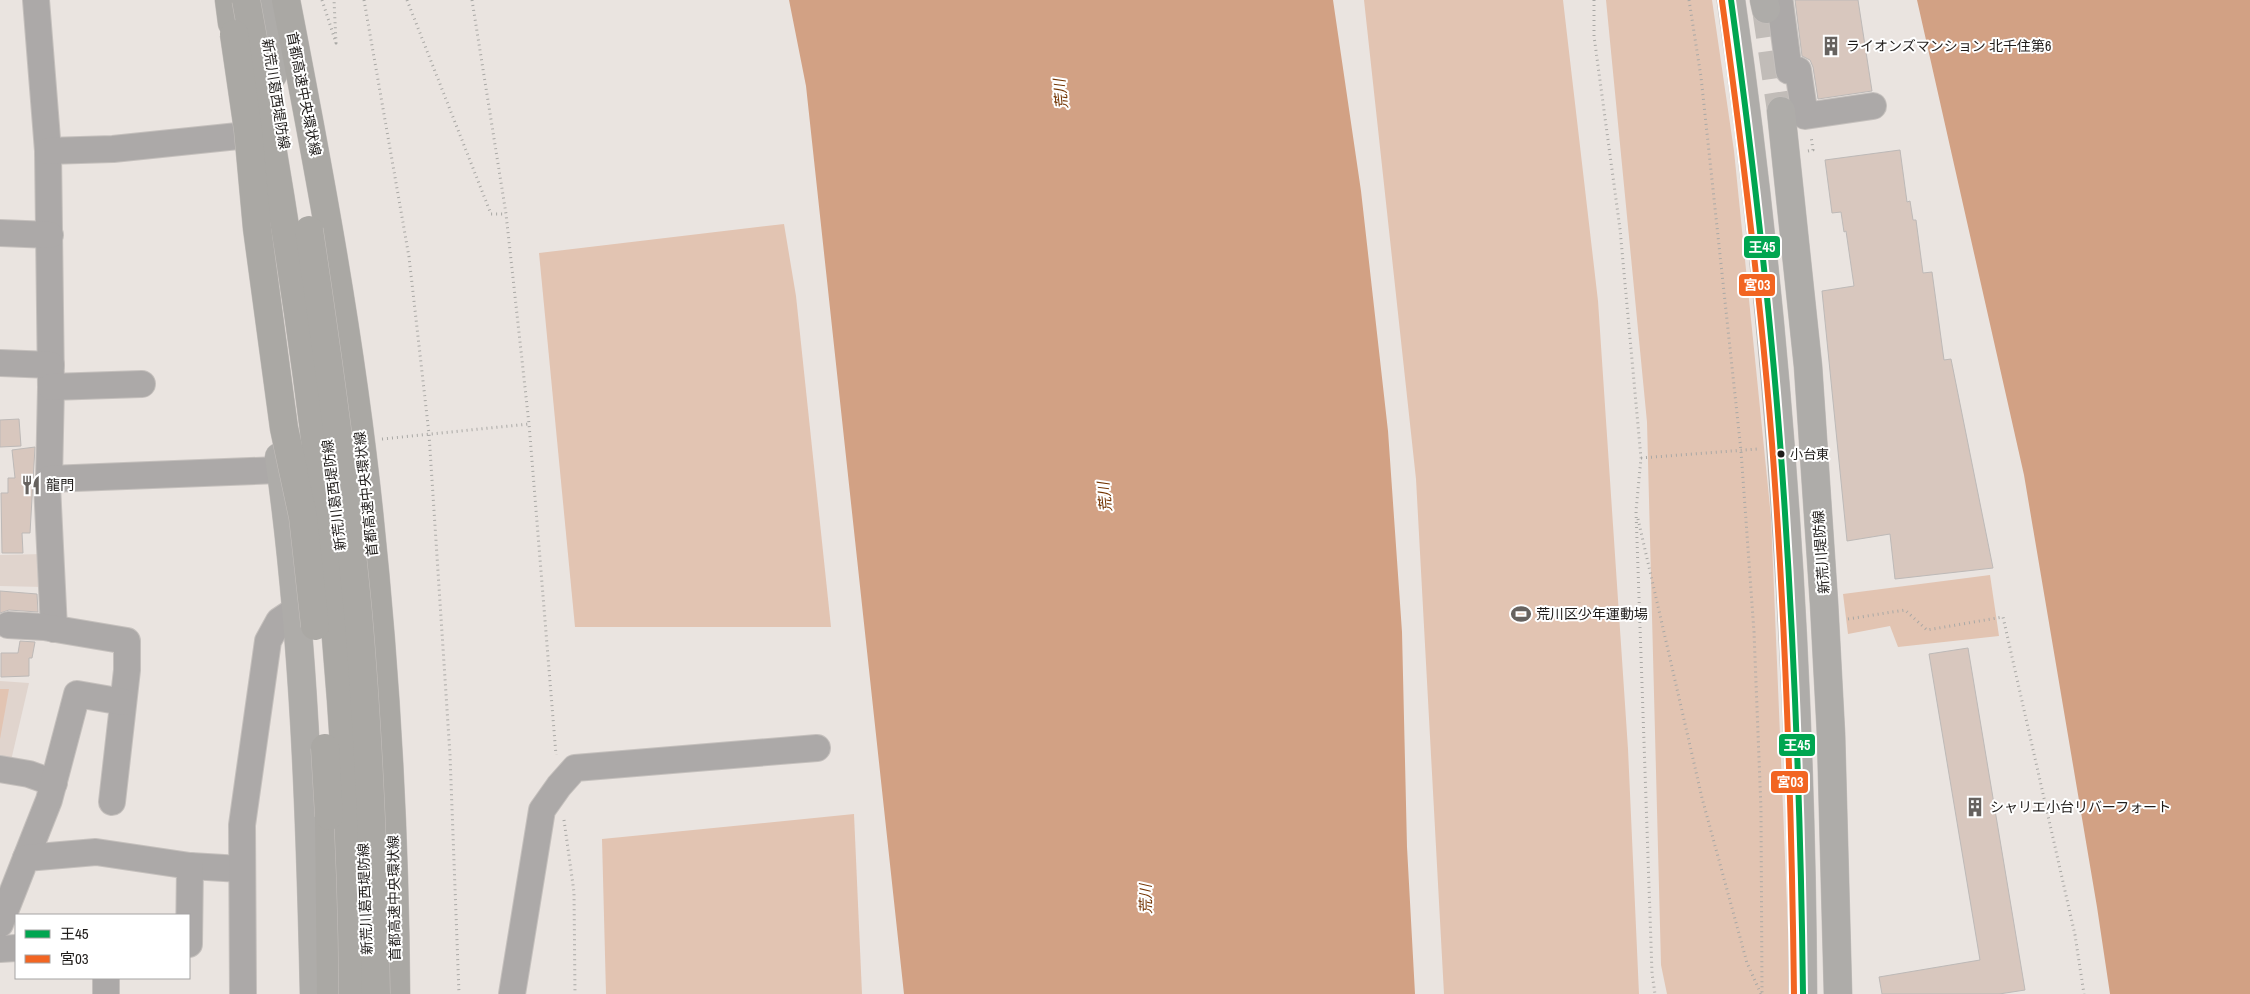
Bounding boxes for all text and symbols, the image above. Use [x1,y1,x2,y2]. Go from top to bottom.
street label: 首都高速中央環状線 [283,30,325,158]
building icon: ライオンズマンション 北千住第6 [1820,35,1842,57]
street label: 新荒川葛西堤防線 [258,37,294,151]
place label: ライオンズマンション 北千住第6 [1846,37,2051,55]
water label: 荒川 [1048,76,1073,110]
line badge: 王45 [1743,235,1781,259]
text: 王45 [1749,238,1776,256]
line badge: 宮03 [1738,273,1776,297]
text: 宮03 [1744,276,1770,294]
street label: 首都高速中央環状線 [350,430,382,558]
street label: 新荒川葛西堤防線 [318,438,350,552]
place label: 小台東 [1790,446,1829,463]
marker: 小台東 [1776,449,1786,459]
restaurant icon: 龍門 [20,474,42,496]
place label: 龍門 [46,476,74,494]
water label: 荒川 [1092,479,1117,513]
street label: 新荒川堤防線 [1809,509,1833,595]
sports icon: 荒川区少年運動場 [1510,603,1532,625]
place label: 荒川区少年運動場 [1536,605,1648,623]
line badge: 王45 [1778,733,1816,757]
text: 王45 [1784,736,1811,754]
line badge: 宮03 [1770,770,1809,794]
text: 宮03 [1777,773,1803,791]
building icon: シャリエ小台リバーフォート [1964,796,1986,818]
place label: シャリエ小台リバーフォート [1990,798,2171,816]
street label: 首都高速中央環状線 [384,835,404,961]
street label: 新荒川葛西堤防線 [354,843,376,955]
water label: 荒川 [1135,882,1156,914]
legend [15,914,190,979]
text: 王45 [60,923,89,944]
text: 宮03 [60,948,89,969]

